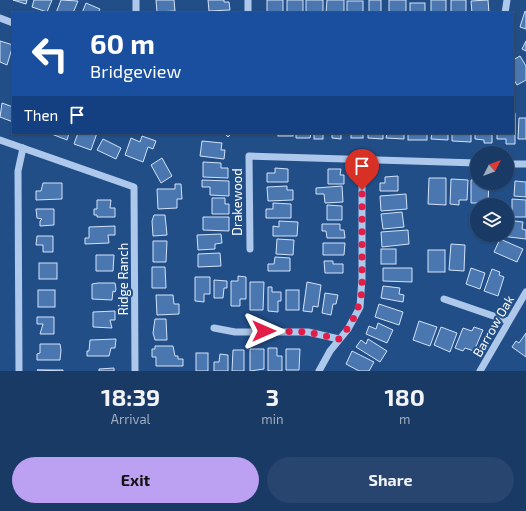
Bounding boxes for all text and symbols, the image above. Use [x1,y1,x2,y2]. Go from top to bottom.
text: 60 m [90,26,155,60]
icon: left [24,28,76,80]
text: Bridgeview [90,60,181,82]
icon: arrive [66,104,88,126]
text: Then [24,106,58,124]
north arrow [470,146,514,190]
map controls [470,146,514,242]
pin [345,149,379,190]
icon: arrive [351,155,373,177]
street label: Drakewood [229,168,245,236]
button: layers [470,198,514,242]
street label: Ridge Ranch [115,243,131,315]
street label: Barrow Oak [469,292,517,360]
position arrow [243,310,285,352]
text: 18:39 [101,382,160,411]
text: 3 [266,382,279,411]
text: 180 [384,382,425,411]
text: Arrival [111,411,150,427]
text: min [261,411,283,427]
text: m [399,411,410,427]
button: Exit [12,457,259,503]
button: Share [267,457,514,503]

